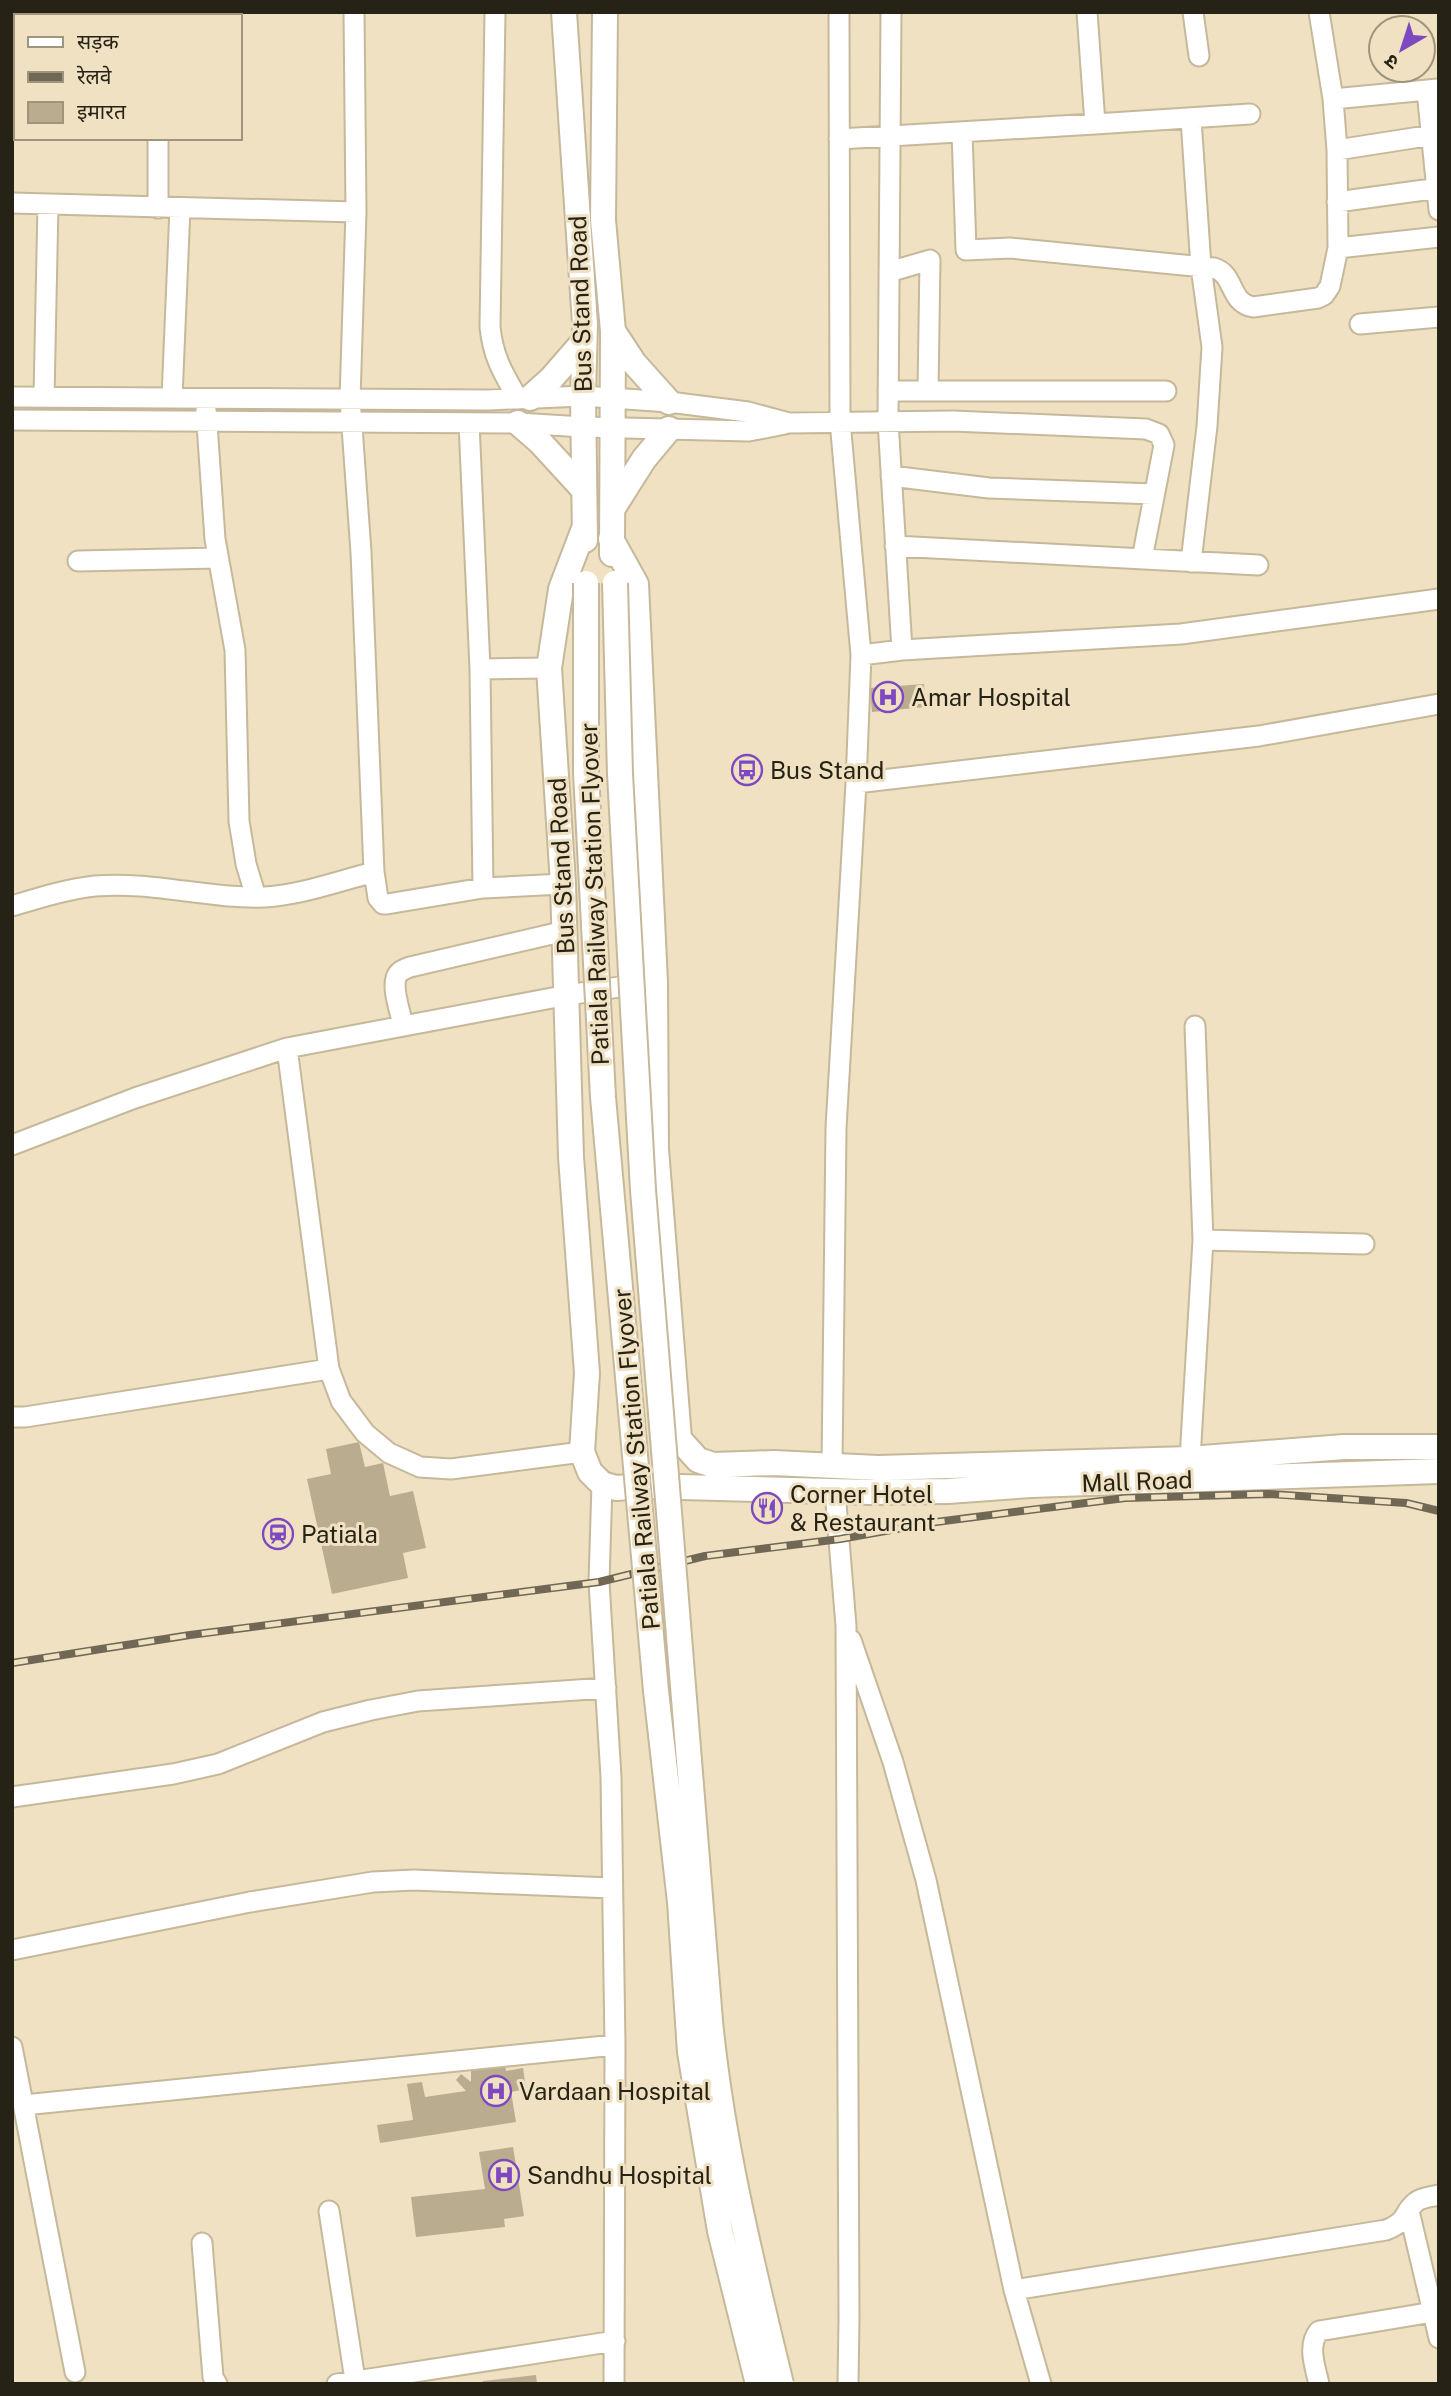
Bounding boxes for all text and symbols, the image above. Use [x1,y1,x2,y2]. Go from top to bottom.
legend [14,14,242,140]
north arrow [1367,14,1437,84]
text: सड़क [77,29,119,54]
text: उ [1379,50,1403,74]
text: रेलवे [76,64,112,89]
text: इमारत [77,99,127,124]
street label: Bus Stand Road [563,215,597,393]
hospital icon: Amar Hospital [871,680,905,714]
place label: Amar Hospital [911,683,1071,711]
street label: Patiala Railway Station Flyover [574,722,614,1066]
bus stop icon: Bus Stand [730,753,764,787]
place label: Bus Stand [770,756,884,784]
street label: Bus Stand Road [542,777,580,955]
street label: Patiala Railway Station Flyover [607,1287,665,1631]
street label: Mall Road [1081,1465,1193,1497]
place label: Corner Hotel & Restaurant [790,1480,936,1536]
restaurant icon: Corner Hotel & Restaurant [750,1491,784,1525]
station icon: Patiala [261,1517,295,1551]
place label: Patiala [301,1520,378,1548]
hospital icon: Vardaan Hospital [479,2074,513,2108]
place label: Vardaan Hospital [519,2077,711,2105]
hospital icon: Sandhu Hospital [487,2158,521,2192]
place label: Sandhu Hospital [527,2161,712,2189]

